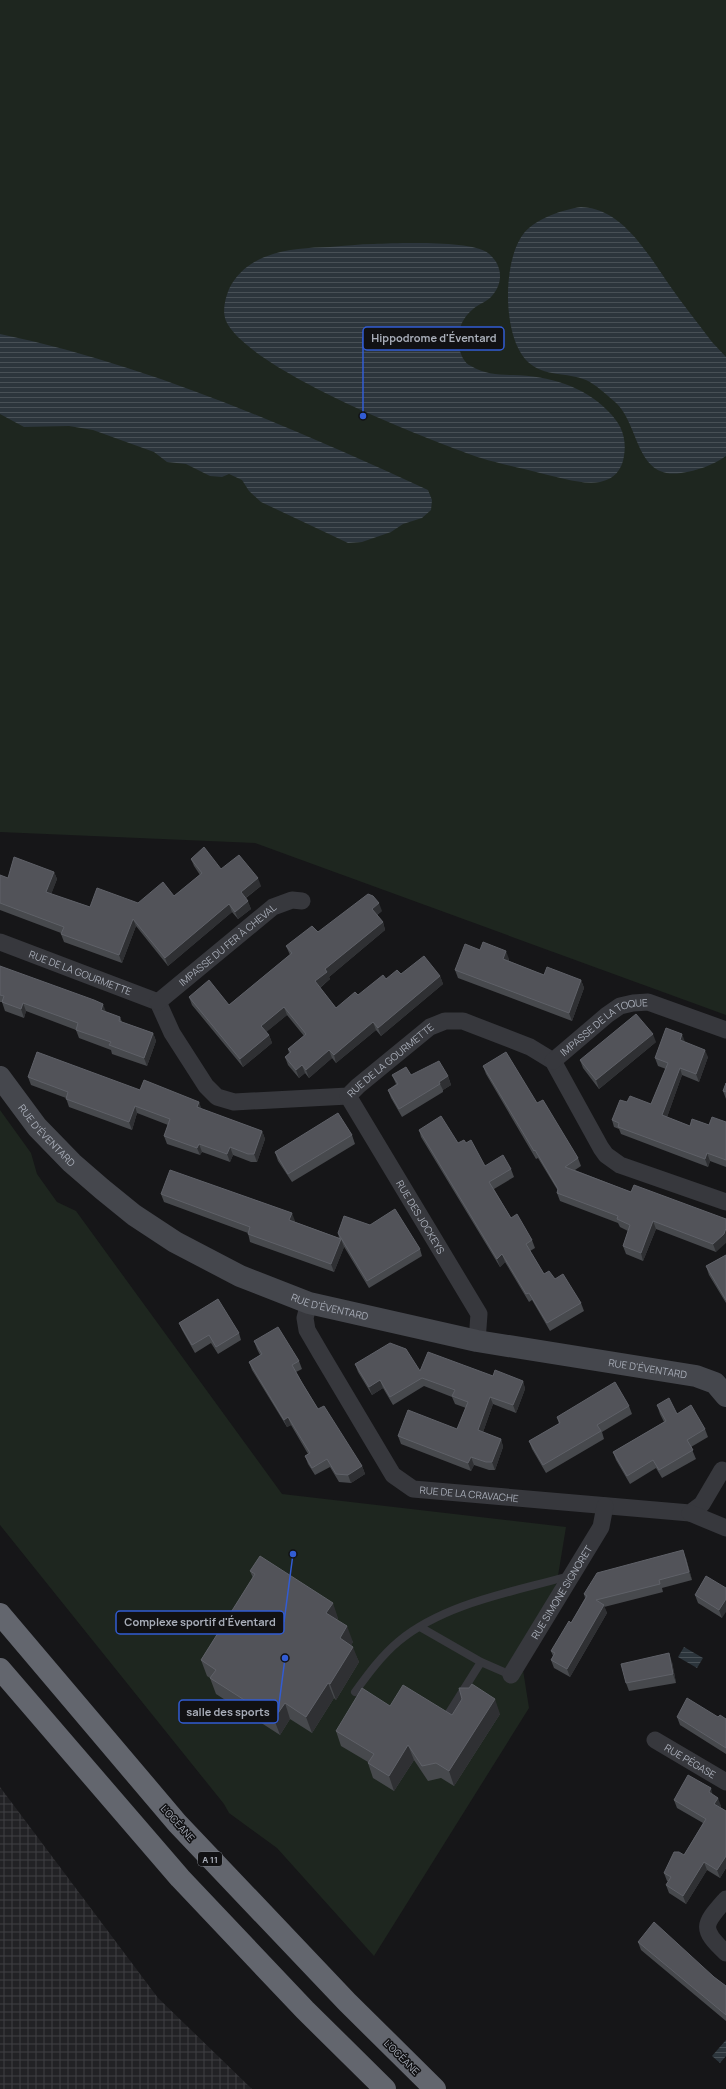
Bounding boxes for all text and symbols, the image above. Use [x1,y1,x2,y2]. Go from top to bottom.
callout: Hippodrome d'Éventard [363,327,504,350]
text: Hippodrome d'Éventard [371,330,497,345]
street label: IMPASSE DU FER À CHEVAL [176,900,279,989]
street label: RUE DE LA GOURMETTE [27,947,134,999]
street label: IMPASSE DE LA TOQUE [557,995,649,1059]
street label: RUE DE LA GOURMETTE [344,1020,437,1100]
street label: RUE D'ÉVENTARD [15,1101,79,1170]
street label: RUE DES JOCKEYS [393,1177,448,1256]
street label: RUE D'ÉVENTARD [289,1290,370,1323]
street label: RUE D'ÉVENTARD [607,1355,688,1382]
street label: RUE DE LA CRAVACHE [419,1483,519,1505]
street label: RUE SIMONE SIGNORET [527,1543,595,1642]
callout: Complexe sportif d'Éventard [116,1611,284,1634]
text: Complexe sportif d'Éventard [124,1614,276,1629]
callout: salle des sports [179,1700,278,1723]
text: salle des sports [186,1704,270,1719]
street label: RUE PÉGASE [662,1740,719,1782]
street label: L’OCÉANE [158,1802,198,1845]
road number: A 11 [198,1852,222,1866]
street label: L’OCÉANE [381,2036,423,2078]

